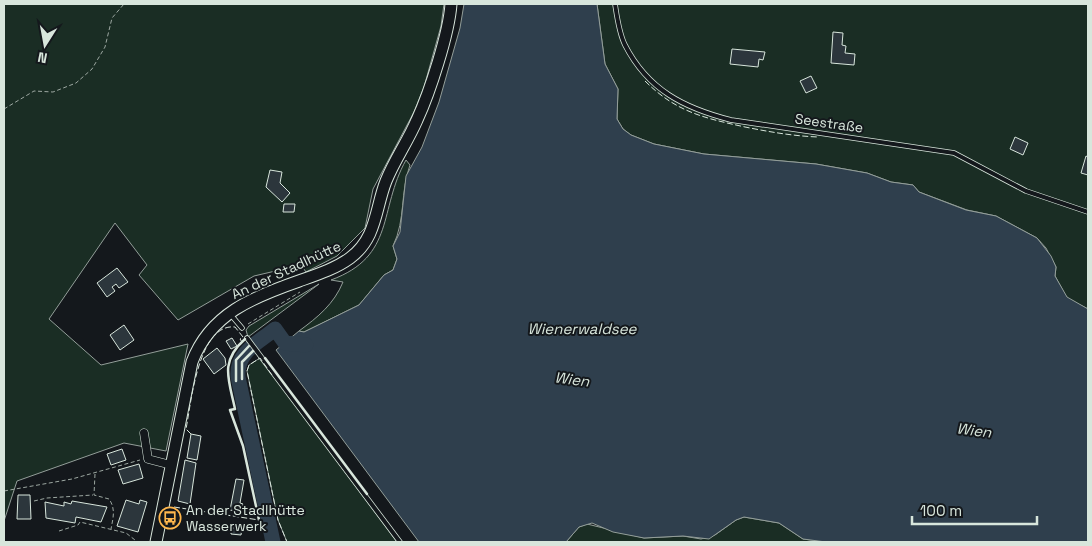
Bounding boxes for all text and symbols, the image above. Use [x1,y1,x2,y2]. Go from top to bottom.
north arrow [20,20,70,70]
text: N [36,48,49,67]
street label: Seestraße [794,109,864,137]
street label: An der Stadlhütte [228,237,344,303]
water label: Wienerwaldsee [528,319,638,338]
water label: Wien [554,367,591,391]
water label: Wien [956,418,993,442]
scale bar [912,494,1037,526]
place label: An der Stadlhütte Wasserwerk [186,501,305,535]
text: 100 m [920,501,962,520]
bus stop icon: An der Stadlhütte Wasserwerk [158,506,182,530]

